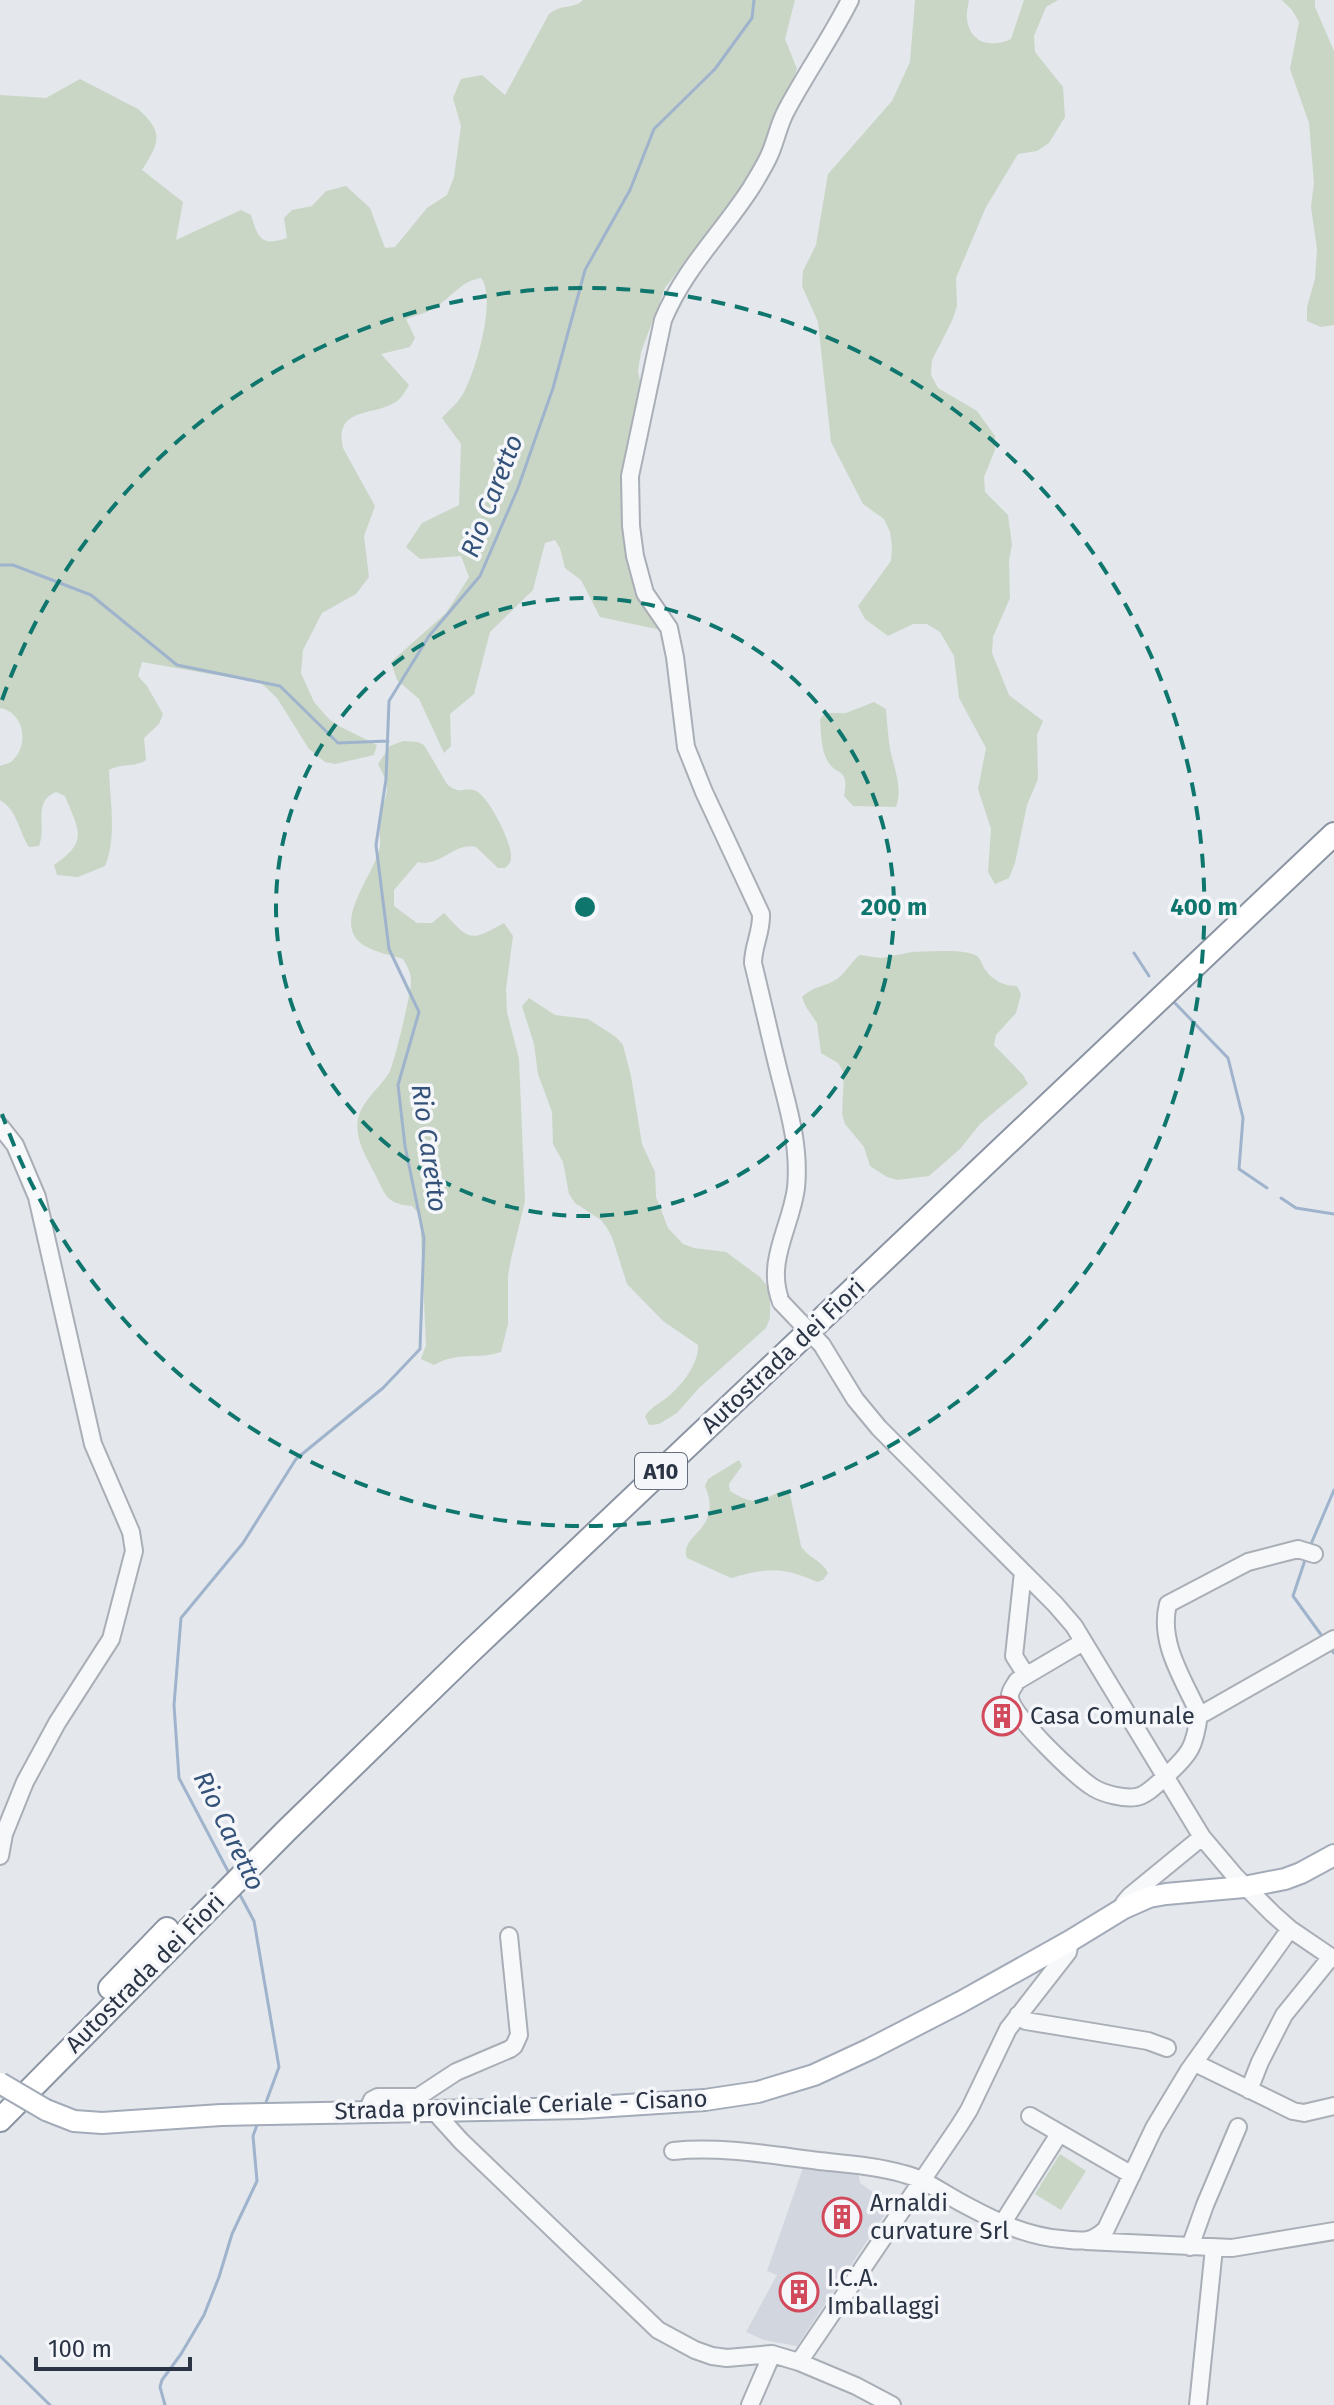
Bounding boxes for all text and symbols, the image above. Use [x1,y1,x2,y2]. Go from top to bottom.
water label: Rio Caretto [454,430,530,562]
centre of rings [571,893,599,921]
text: 200 m [861,893,927,921]
text: 400 m [1170,893,1238,921]
water label: Rio Caretto [405,1082,453,1214]
street label: Autostrada dei Fiori [695,1273,871,1439]
road number: A10 [635,1453,687,1489]
building icon: Casa Comunale [981,1695,1023,1737]
place label: Casa Comunale [1030,1702,1195,1730]
water label: Rio Caretto [187,1766,271,1896]
street label: Autostrada dei Fiori [60,1888,230,2058]
street label: Strada provinciale Ceriale - Cisano [334,2084,708,2126]
place label: Arnaldi curvature Srl [870,2189,1009,2245]
building icon: Arnaldi curvature Srl [821,2196,863,2238]
place label: I.C.A. Imballaggi [827,2264,940,2320]
building icon: I.C.A. Imballaggi [778,2271,820,2313]
scale bar [36,2321,190,2371]
text: 100 m [48,2335,112,2363]

